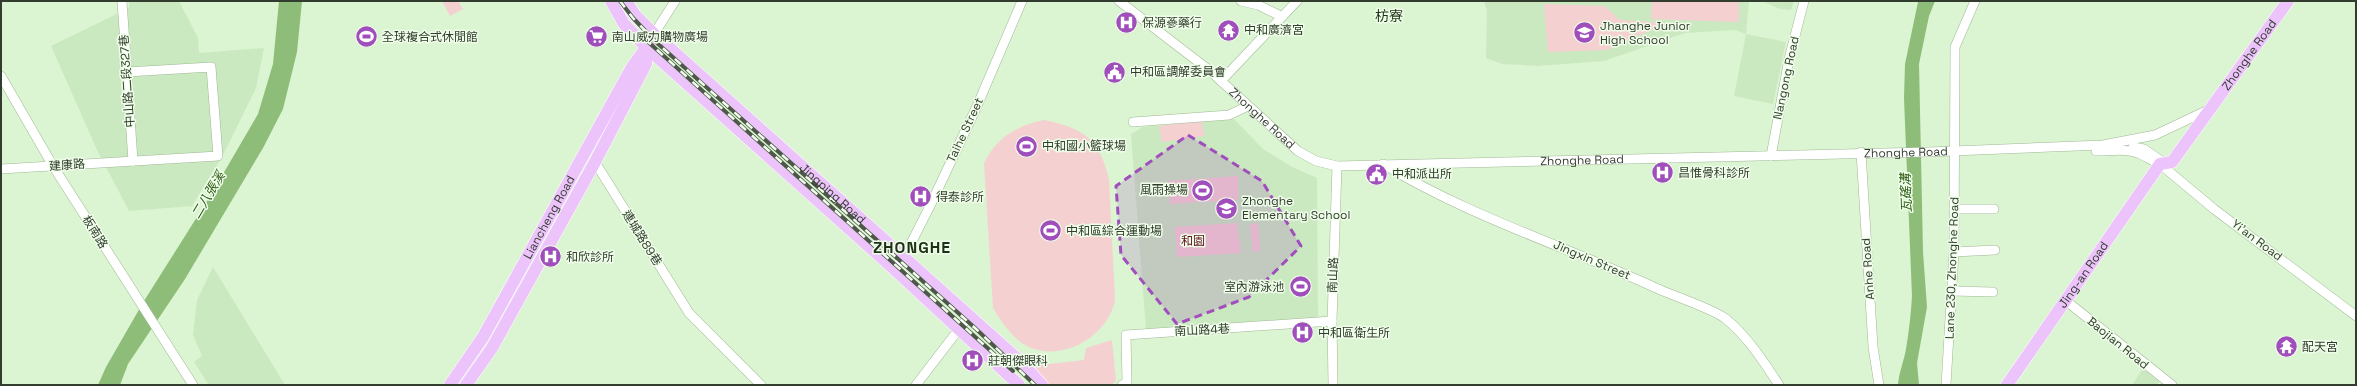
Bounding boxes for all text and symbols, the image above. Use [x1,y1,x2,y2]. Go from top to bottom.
district label: 枋寮 [1375,7,1403,25]
hospital icon: 保源蔘藥行 [1113,10,1139,36]
place label: 保源蔘藥行 [1142,15,1202,31]
street label: Zhonghe Road [2218,16,2280,94]
temple icon: 中和廣濟宮 [1215,17,1241,43]
place label: Jhanghe Junior High School [1600,18,1691,48]
school or university icon: Jhanghe Junior High School [1572,20,1598,46]
place label: 中和廣濟宮 [1244,22,1304,38]
sports icon: 全球複合式休閒館 [354,24,380,50]
supermarket icon: 南山威力購物廣場 [583,24,609,50]
place label: 全球複合式休閒館 [382,29,478,45]
place label: 南山威力購物廣場 [612,29,708,45]
street label: 中山路二段327巷 [116,34,138,128]
street label: Nangong Road [1769,35,1803,121]
public building icon: 中和區調解委員會 [1101,59,1127,85]
place label: 中和區調解委員會 [1130,64,1226,80]
street label: Zhonghe Road [1226,84,1298,152]
street label: Taihe Street [943,95,987,165]
sports icon: 中和國小籃球場 [1013,133,1039,159]
place label: 中和國小籃球場 [1042,138,1126,154]
street label: Zhonghe Road [1864,143,1948,162]
street label: Zhonghe Road [1540,151,1624,169]
street label: 建康路 [48,156,86,174]
street label: Jingping Road [796,160,869,227]
hospital icon: 昌惟骨科診所 [1649,160,1675,186]
public building icon: 中和派出所 [1364,161,1390,187]
place label: 昌惟骨科診所 [1678,165,1750,181]
place label: 中和派出所 [1392,166,1452,182]
water label: 二八張溪 [187,167,230,222]
water label: 瓦磘溝 [1897,171,1915,213]
street label: Liancheng Road [520,173,579,262]
sports icon: 風雨操場 [1190,177,1216,203]
place label: 風雨操場 [1140,182,1188,198]
hospital icon: 得泰診所 [908,184,934,210]
place label: 得泰診所 [936,189,984,205]
place label: Zhonghe Elementary School [1242,193,1350,223]
school or university icon: Zhonghe Elementary School [1214,195,1240,221]
street label: Lane 230, Zhonghe Road [1942,197,1962,339]
street label: 連城路89巷 [619,207,665,269]
street label: 板南路 [79,212,111,252]
street label: Yi'an Road [2228,216,2286,264]
sports icon: 中和區綜合運動場 [1037,218,1063,244]
place label: 中和區綜合運動場 [1066,223,1162,239]
park label: 和園 [1181,233,1205,249]
district label: ZHONGHE [873,237,951,258]
street label: Jingxin Street [1551,237,1633,283]
street label: Anhe Road [1858,238,1878,300]
street label: Jing-an Road [2055,238,2112,311]
hospital icon: 和欣診所 [538,244,564,270]
place label: 和欣診所 [566,249,614,265]
street label: 南山路 [1324,257,1342,293]
sports icon: 室內游泳池 [1287,274,1313,300]
place label: 室內游泳池 [1224,279,1284,295]
street label: Baojian Road [2084,313,2152,373]
hospital icon: 中和區衛生所 [1289,320,1315,346]
street label: 南山路4巷 [1174,321,1230,339]
place label: 中和區衛生所 [1318,325,1390,341]
temple icon: 配天宮 [2273,334,2299,360]
place label: 配天宮 [2302,339,2338,355]
hospital icon: 莊朝傑眼科 [959,348,985,374]
place label: 莊朝傑眼科 [988,353,1048,369]

